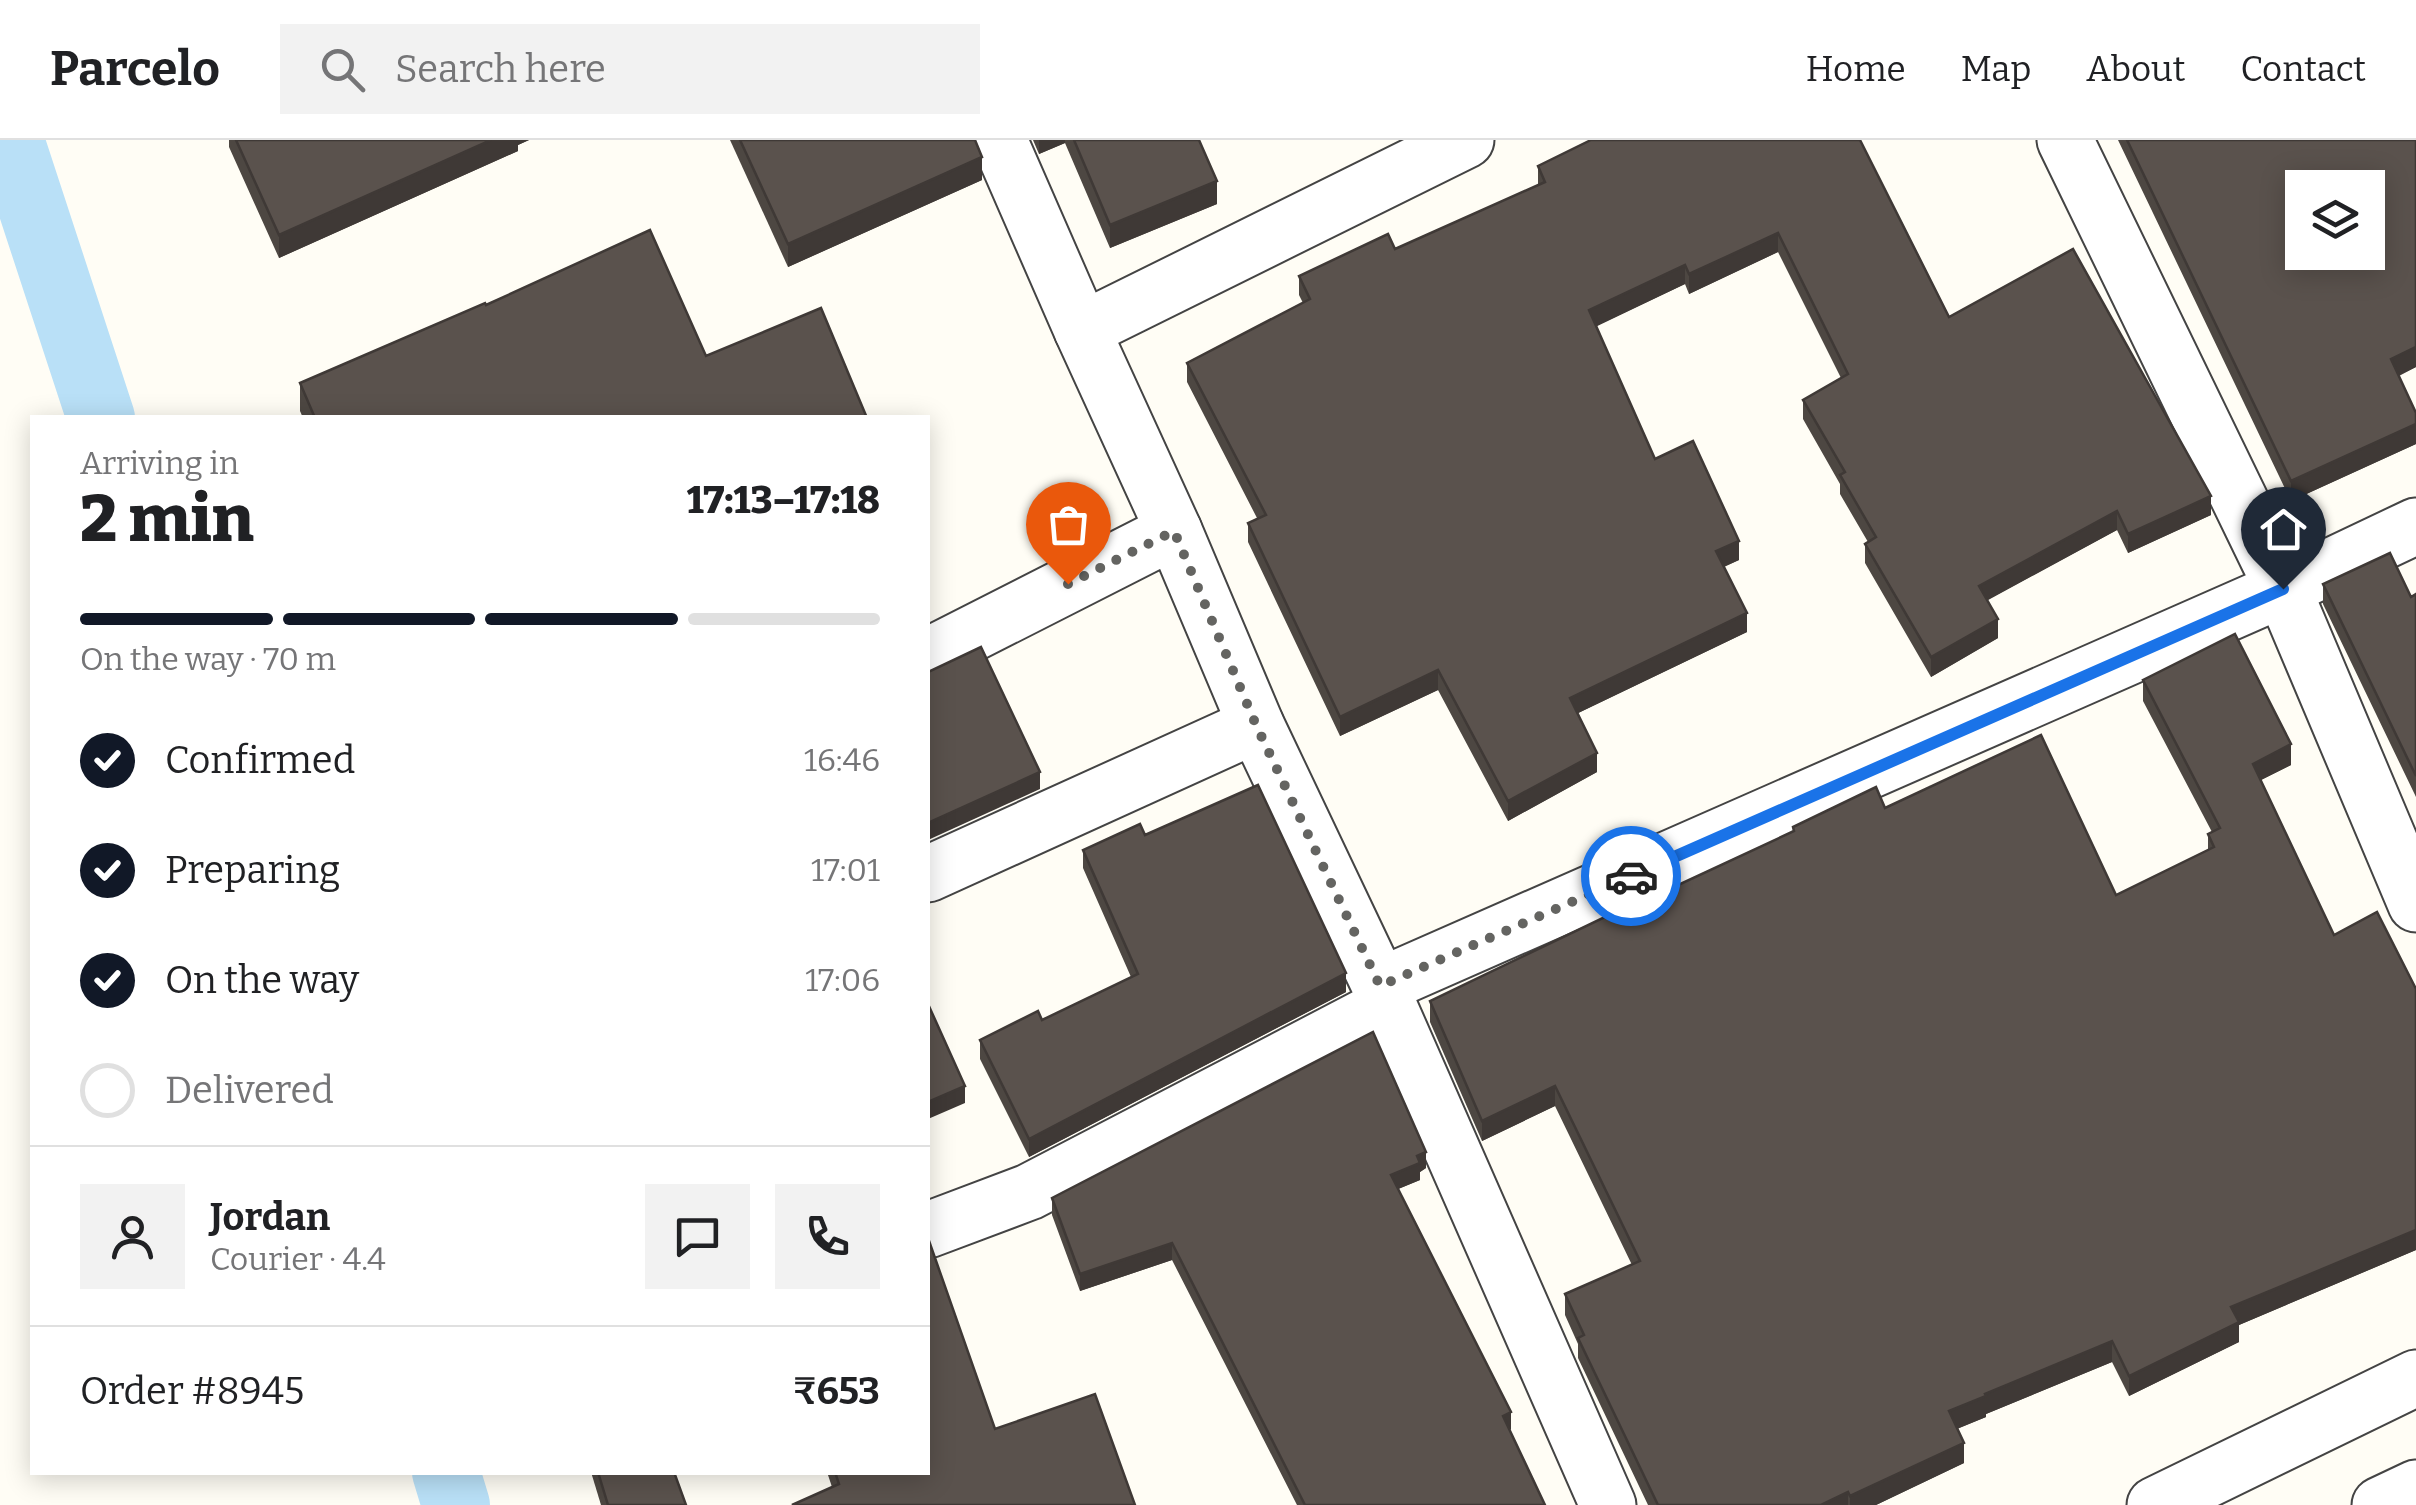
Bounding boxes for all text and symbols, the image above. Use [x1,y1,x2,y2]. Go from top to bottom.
search box [280,24,980,114]
text: Parcelo [50,40,220,98]
icon: search [315,42,370,97]
text: Search here [395,46,606,92]
text: Home [1806,48,1906,90]
text: Map [1961,48,2031,90]
text: About [2086,48,2185,90]
text: Contact [2240,48,2366,90]
map controls [2285,170,2385,270]
button: layers [2285,170,2385,270]
text: Arriving in [80,444,239,482]
text: 17:13–17:18 [687,477,880,523]
text: 2 min [80,480,254,558]
pin [1026,482,1111,585]
pin [2241,487,2326,590]
icon: bag [1041,497,1096,552]
icon: home [2256,502,2311,557]
text: On the way · 70 m [80,640,336,678]
icon: check [80,733,135,788]
text: Confirmed [165,737,355,783]
text: 16:46 [804,741,880,779]
courier [1581,826,1681,926]
icon: check [80,843,135,898]
text: Preparing [165,847,340,893]
icon: car [1604,849,1659,904]
text: 17:01 [811,851,880,889]
icon: check [80,953,135,1008]
text: On the way [165,957,359,1003]
text: 17:06 [805,961,880,999]
text: Delivered [165,1067,334,1113]
button: person [80,1184,185,1289]
button: chat [645,1184,750,1289]
button: phone [775,1184,880,1289]
text: Jordan [210,1194,330,1240]
text: Courier · 4.4 [210,1240,386,1278]
text: Order #8945 [80,1368,304,1414]
text: ₹653 [793,1368,880,1414]

